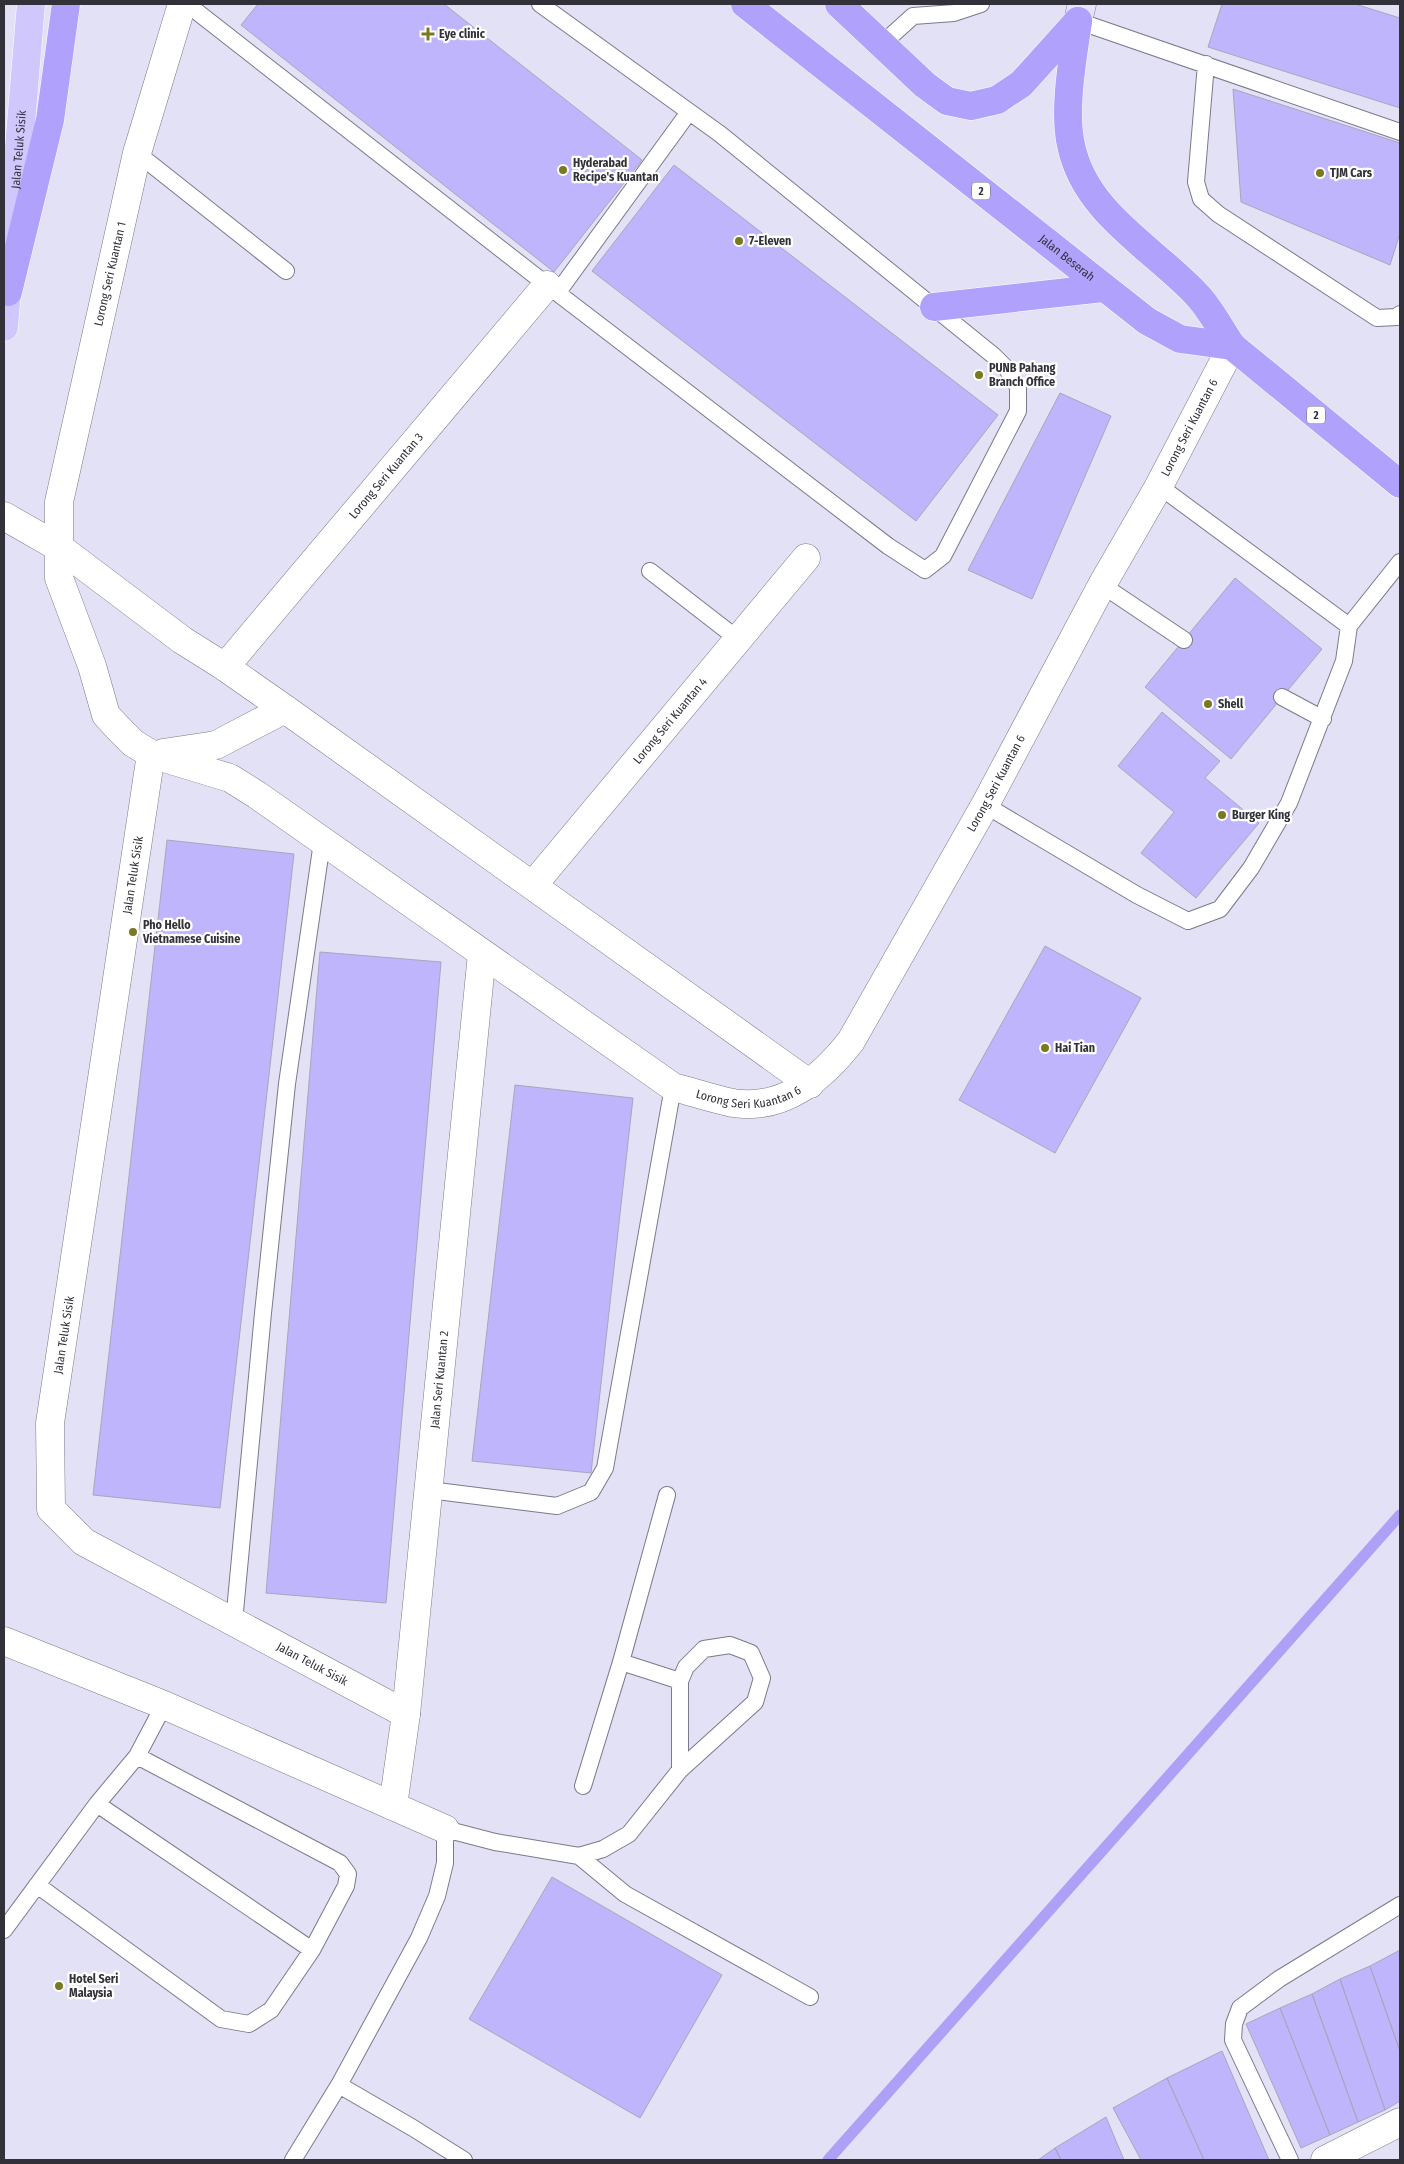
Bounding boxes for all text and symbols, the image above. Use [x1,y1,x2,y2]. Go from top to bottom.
marker: Eye clinic [421,27,435,41]
place label: Eye clinic [439,27,486,41]
street label: Jalan Teluk Sisik [9,109,29,189]
place label: Hyderabad Recipe's Kuantan [573,156,658,184]
marker: Hyderabad Recipe's Kuantan [557,164,569,176]
place label: TJM Cars [1330,166,1373,180]
marker: TJM Cars [1314,167,1326,179]
road number: 2 [972,182,990,200]
street label: Lorong Seri Kuantan 1 [91,221,129,327]
street label: Jalan Beserah [1036,232,1098,284]
place label: 7-Eleven [749,234,791,248]
marker: 7-Eleven [733,235,745,247]
place label: PUNB Pahang Branch Office [989,361,1055,389]
marker: PUNB Pahang Branch Office [973,369,985,381]
street label: Lorong Seri Kuantan 6 [1158,376,1221,479]
road number: 2 [1307,406,1325,424]
street label: Lorong Seri Kuantan 3 [346,430,426,521]
street label: Lorong Seri Kuantan 4 [630,675,710,767]
place label: Shell [1218,697,1244,711]
marker: Shell [1202,698,1214,710]
street label: Lorong Seri Kuantan 6 [964,733,1028,834]
place label: Burger King [1232,808,1290,822]
marker: Burger King [1216,809,1228,821]
street label: Jalan Teluk Sisik [120,835,146,915]
place label: Pho Hello Vietnamese Cuisine [142,918,240,946]
marker: Pho Hello Vietnamese Cuisine [127,926,139,938]
place label: Hai Tian [1055,1041,1095,1055]
marker: Hai Tian [1039,1042,1051,1054]
street label: Lorong Seri Kuantan 6 [694,1083,804,1111]
street label: Jalan Teluk Sisik [51,1295,77,1375]
street label: Jalan Seri Kuantan 2 [428,1330,451,1429]
street label: Jalan Teluk Sisik [274,1639,351,1689]
place label: Hotel Seri Malaysia [69,1972,118,2000]
marker: Hotel Seri Malaysia [53,1980,65,1992]

